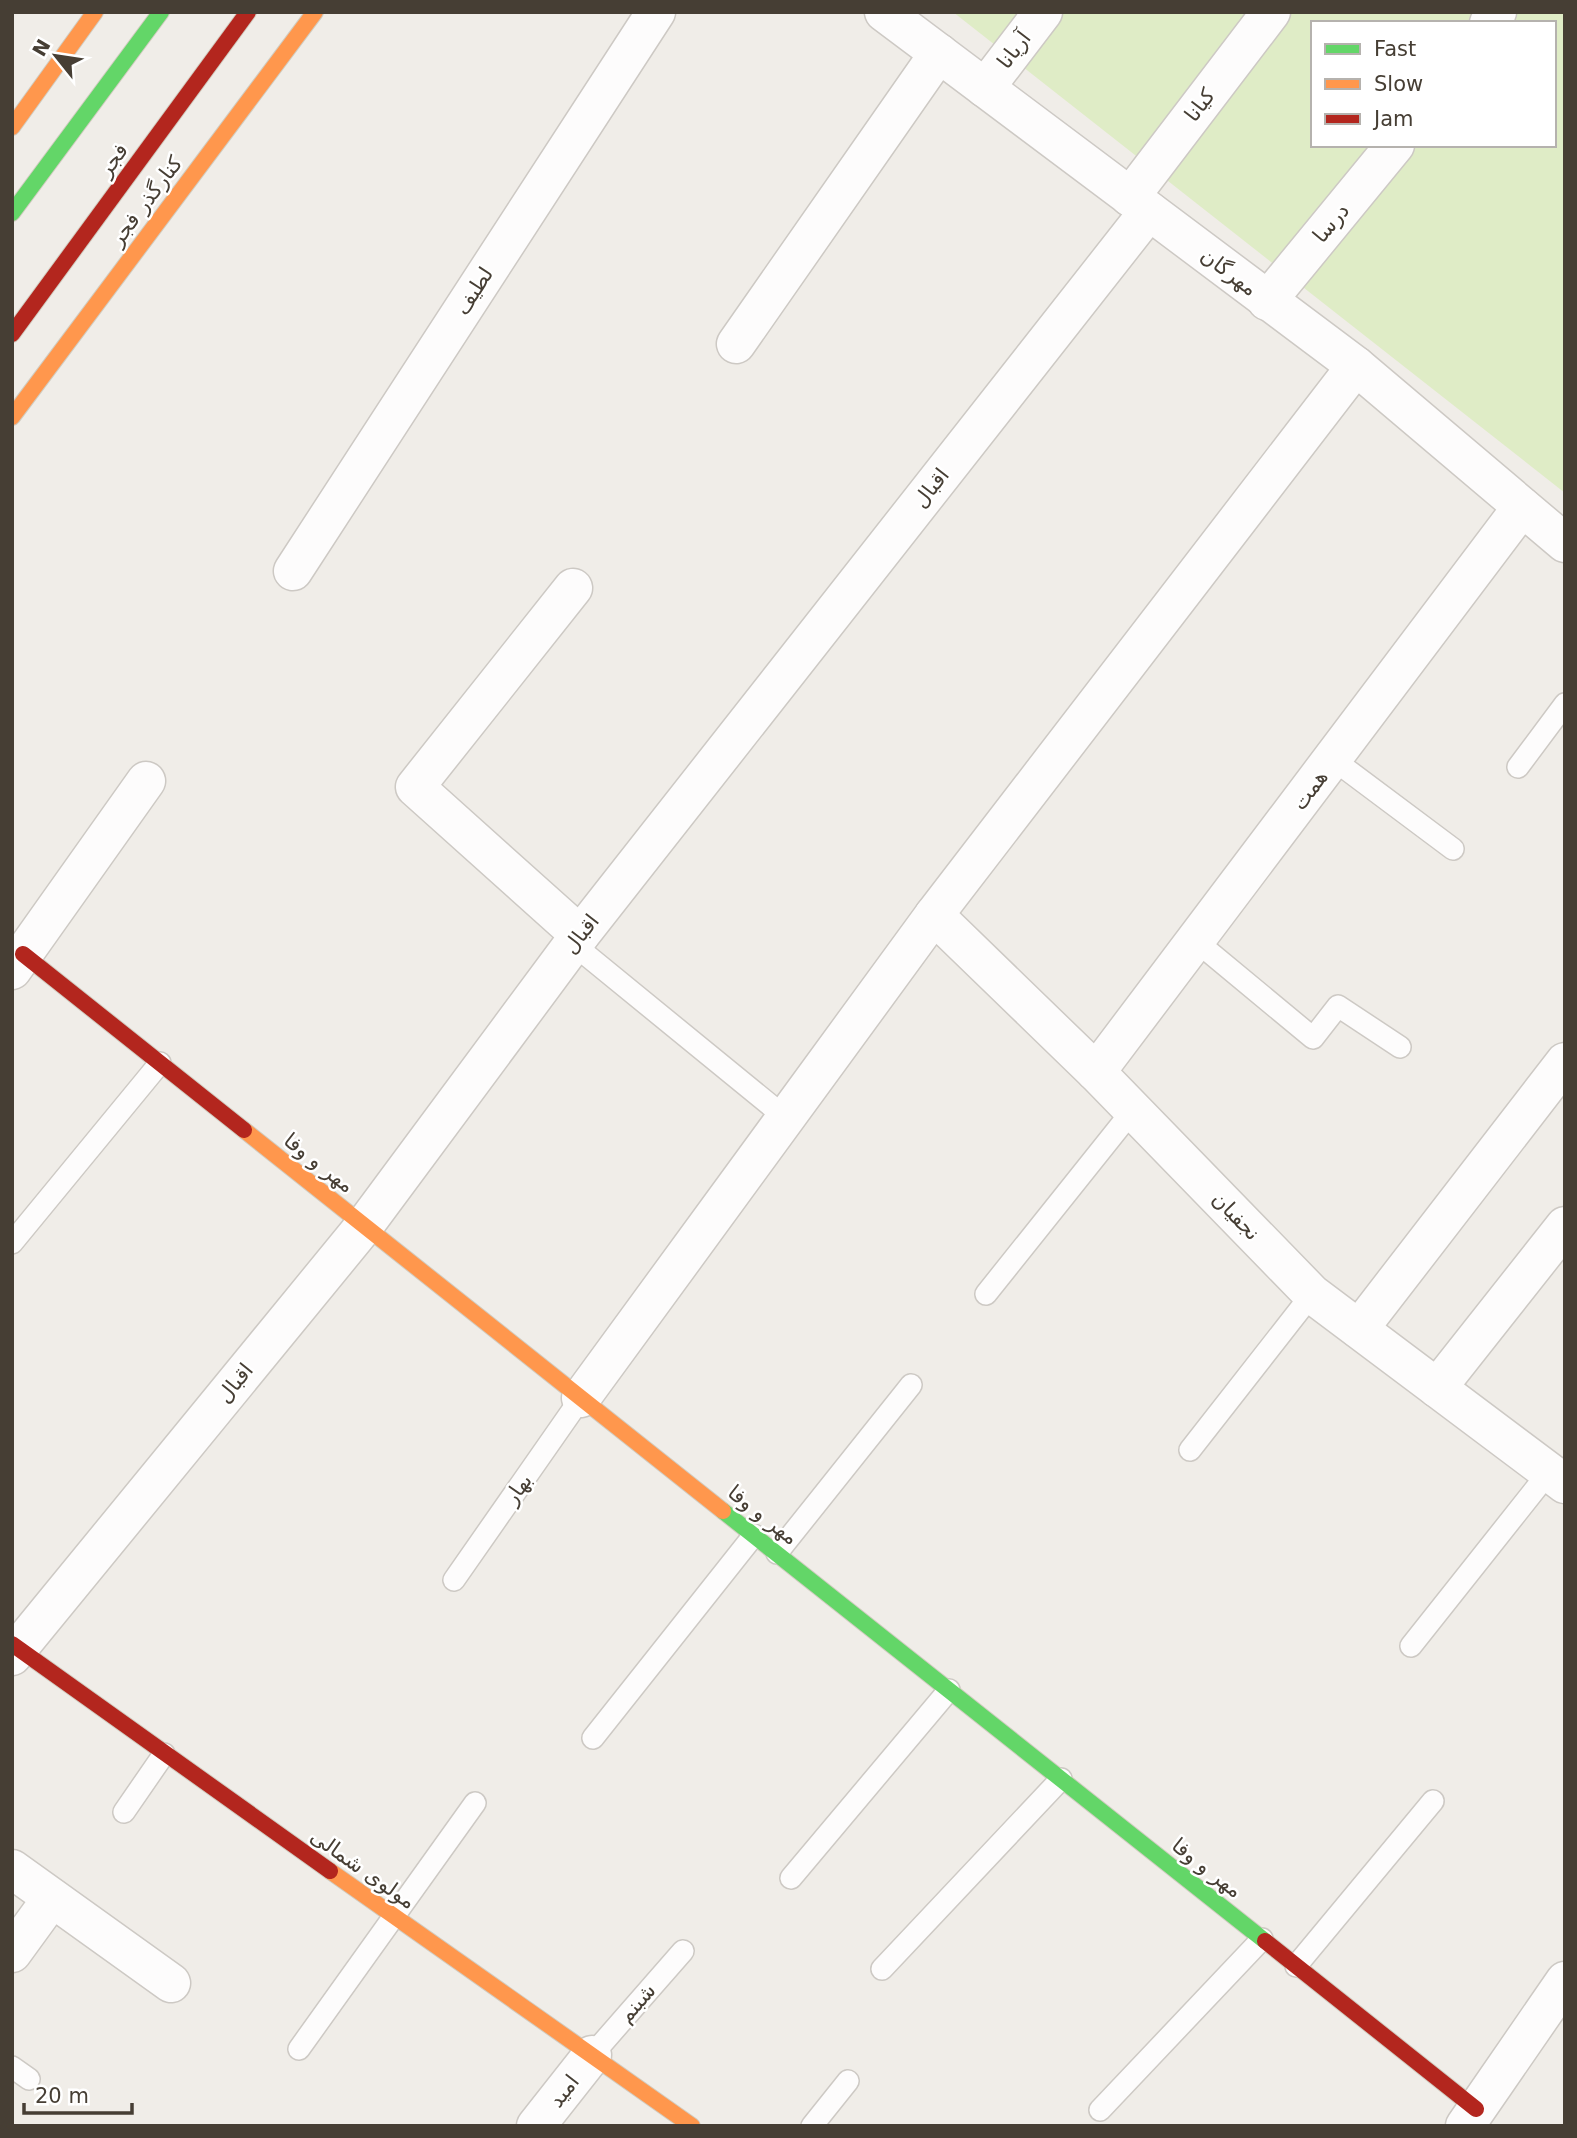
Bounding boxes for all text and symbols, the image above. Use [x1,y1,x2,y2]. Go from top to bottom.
north arrow [21,21,91,91]
legend [1311,21,1556,147]
street label: آریانا [991,25,1036,73]
text: N [28,35,55,60]
text: Fast [1374,37,1416,61]
text: Slow [1374,72,1423,96]
street label: کیانا [1180,84,1220,126]
text: Jam [1372,107,1414,131]
street label: فجر [92,139,133,182]
street label: کنارگذر فجر [104,151,187,251]
street label: درسا [1308,199,1354,247]
street label: مهرگان [1196,243,1262,301]
street label: لطیف [450,263,498,319]
street label: اقبال [908,463,954,513]
street label: همت [1287,765,1333,815]
street label: اقبال [558,909,604,959]
street label: مهر و وفا [279,1128,359,1198]
street label: نجفیان [1207,1187,1265,1245]
street label: اقبال [212,1358,258,1408]
street label: بهار [498,1469,537,1510]
street label: مهر و وفا [723,1480,803,1550]
street label: مولوی شمالی [306,1824,420,1914]
street label: مهر و وفا [1167,1833,1247,1903]
street label: شبنم [613,1978,661,2028]
street label: امید [544,2070,584,2112]
scale bar [24,2072,133,2116]
text: 20 m [35,2084,89,2108]

